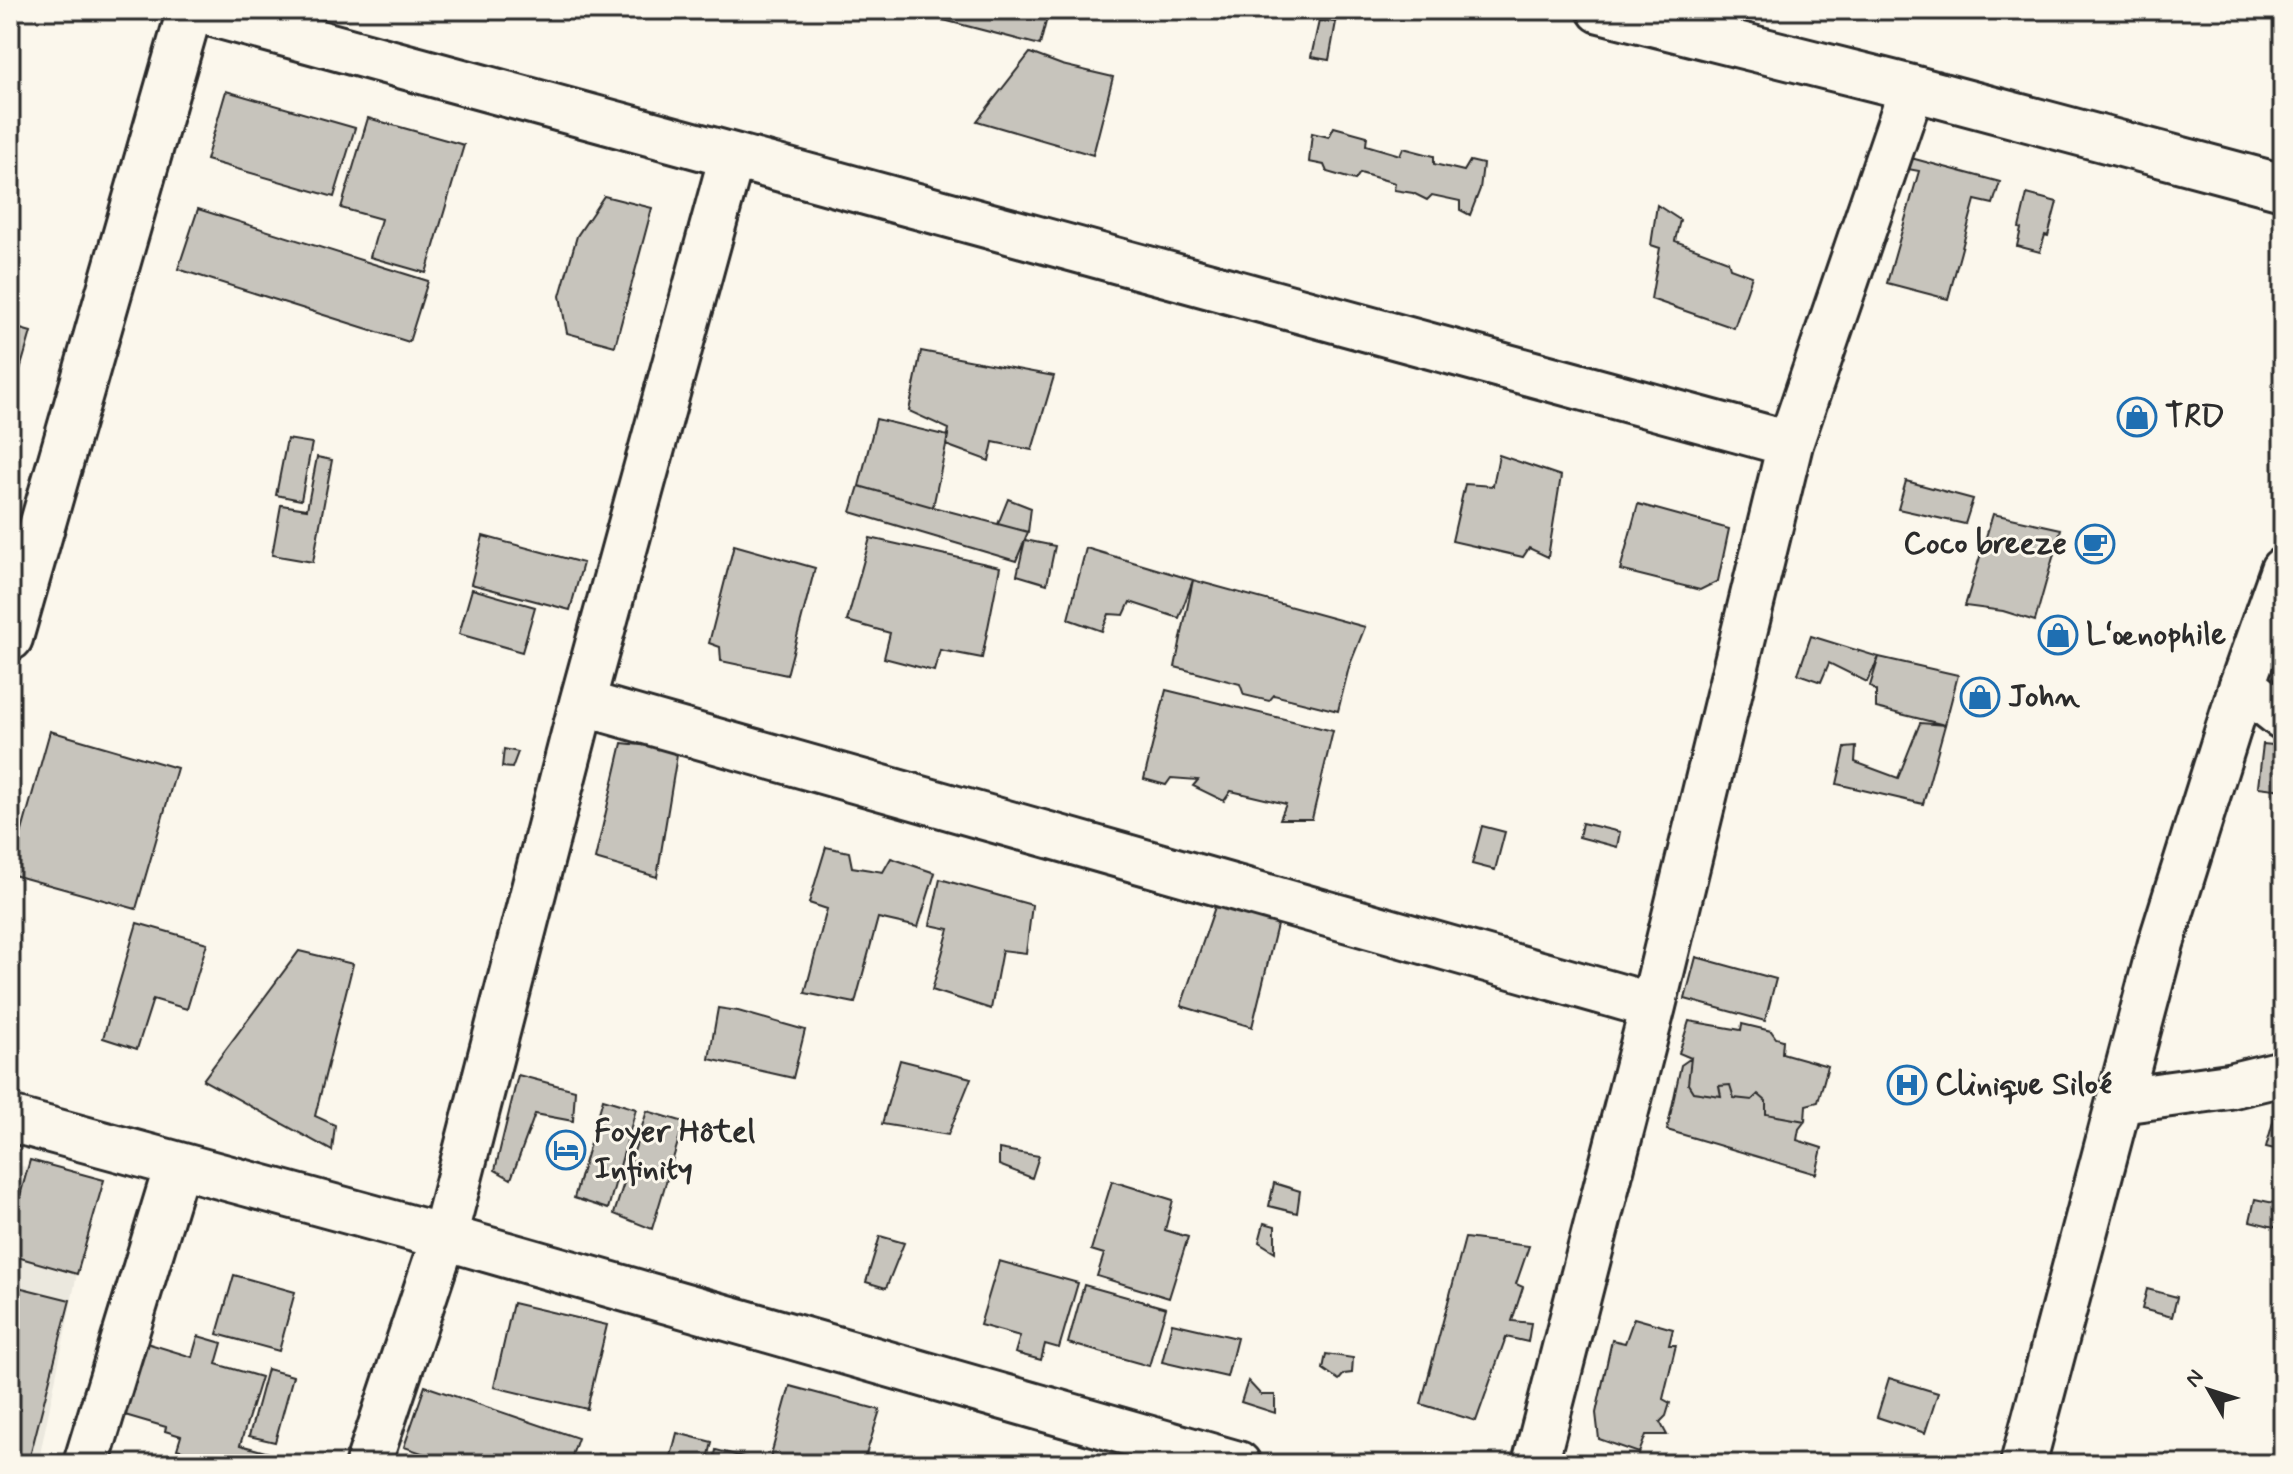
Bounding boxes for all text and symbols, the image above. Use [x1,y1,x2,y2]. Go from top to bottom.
shop icon: TRD [2116,396,2158,438]
place label: TRD [2165,396,2225,438]
place label: Coco breeze [1903,523,2067,565]
cafe icon: Coco breeze [2074,523,2116,565]
shop icon: L‘œnophile [2037,614,2079,656]
place label: L‘œnophile [2086,614,2226,656]
shop icon: John [1959,676,2001,718]
place label: John [2008,676,2081,718]
hospital icon: Clinique Siloé [1886,1064,1928,1106]
place label: Clinique Siloé [1935,1064,2112,1106]
place label: Foyer Hôtel Infinity [594,1111,755,1190]
hotel icon: Foyer Hôtel Infinity [545,1129,587,1171]
north arrow [2169,1350,2249,1430]
text: N [2180,1364,2211,1393]

